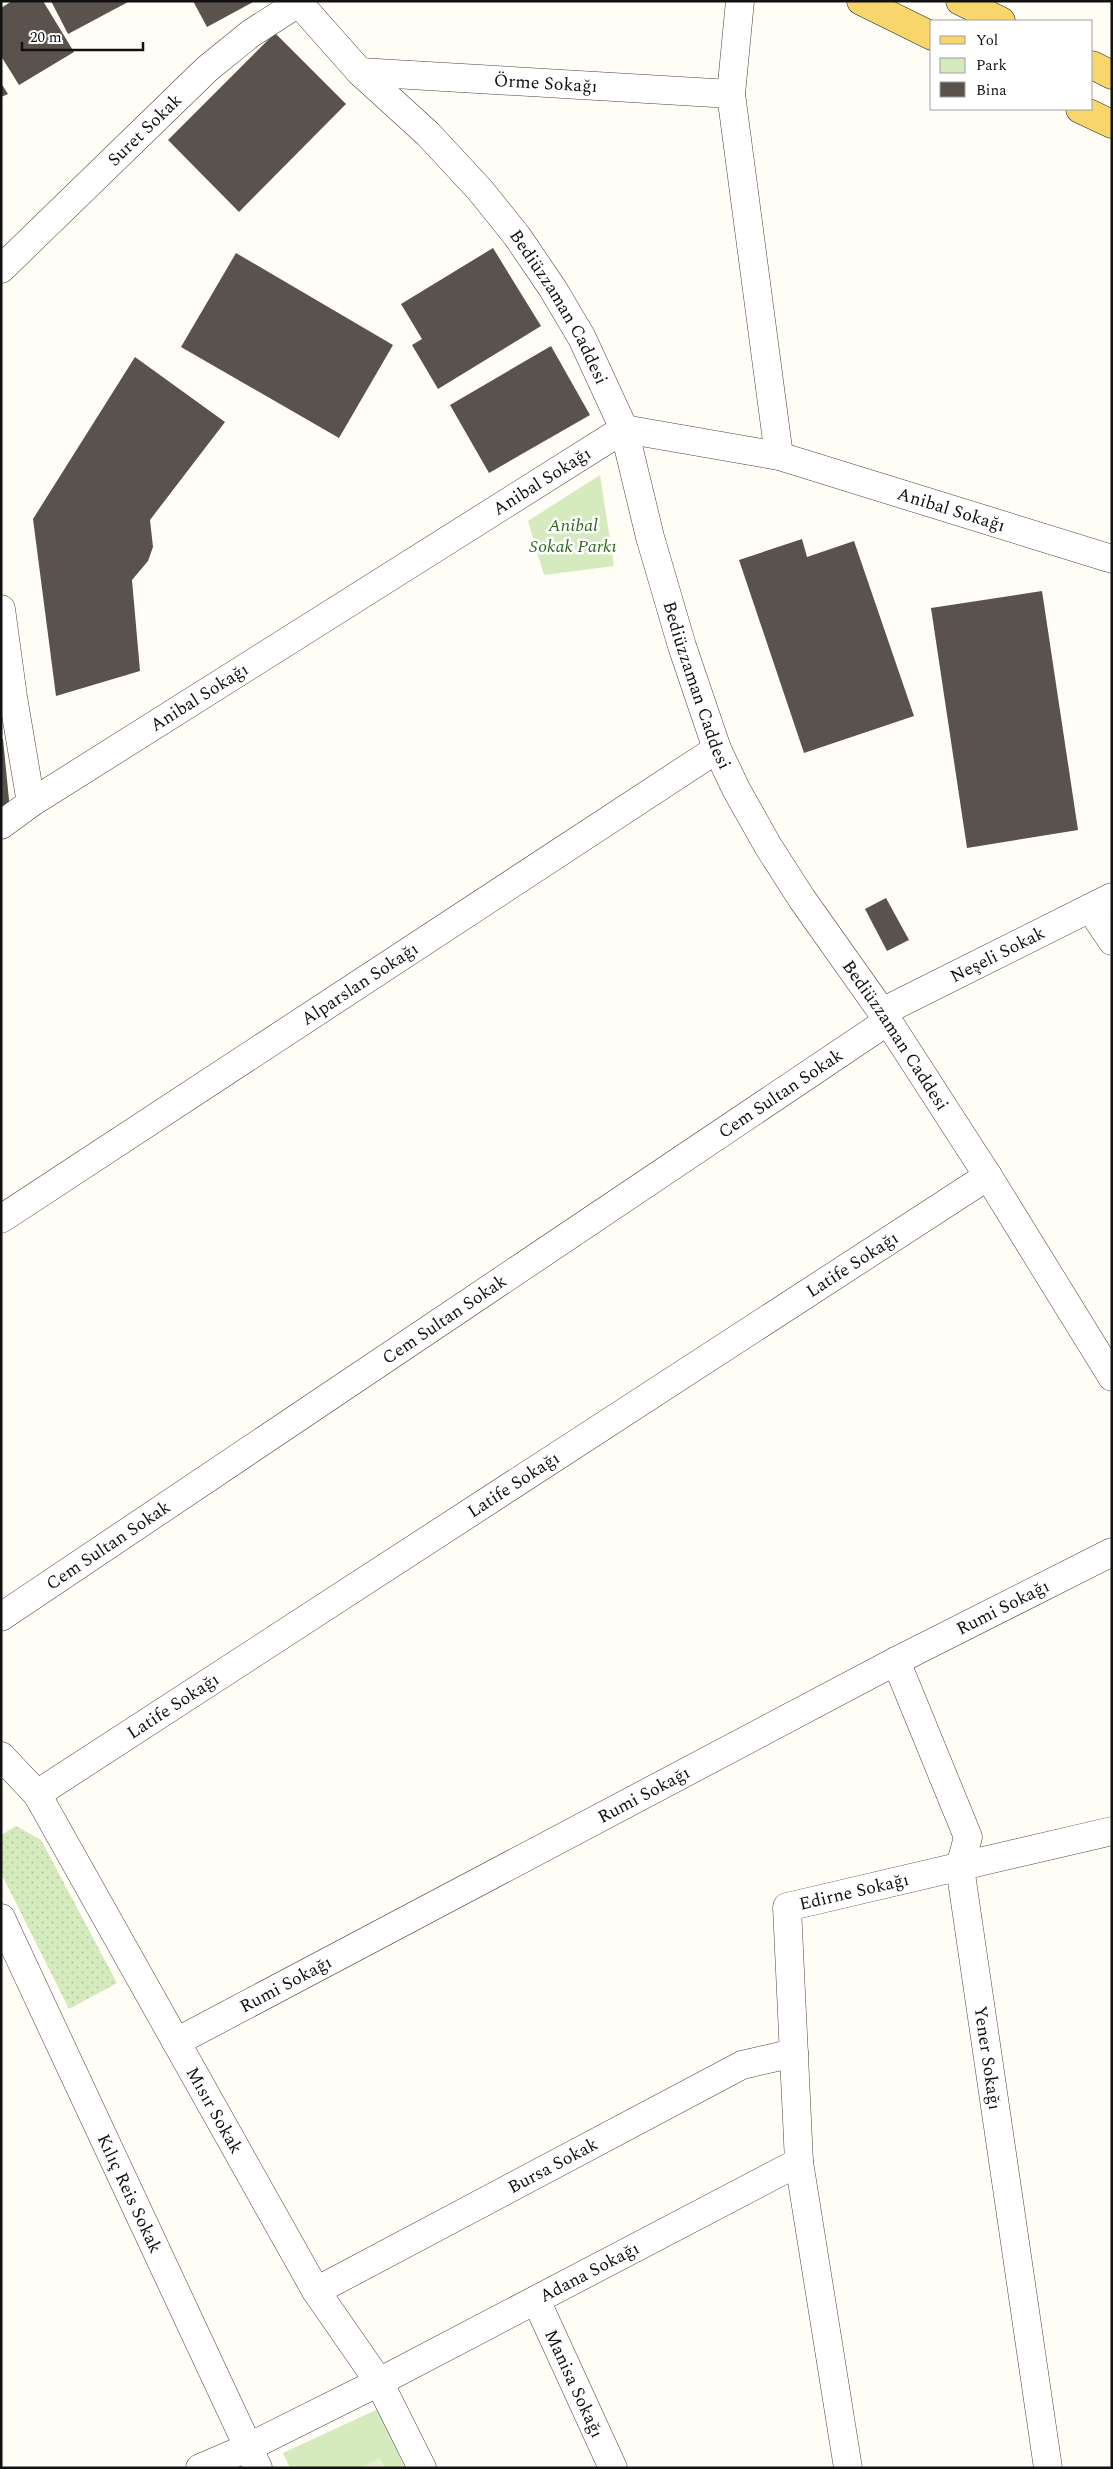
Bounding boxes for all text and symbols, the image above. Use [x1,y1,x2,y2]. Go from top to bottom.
scale bar [22,20,144,52]
legend [930,20,1093,110]
text: 20 m [30,26,62,49]
text: Yol [976,29,998,52]
text: Park [976,54,1007,77]
street label: Örme Sokağı [493,66,598,100]
text: Bina [976,79,1007,102]
street label: Suret Sokak [101,87,188,172]
street label: Bediüzzaman Caddesi [503,224,615,389]
street label: Anibal Sokağı [487,440,596,522]
street label: Anibal Sokağı [894,480,1009,539]
park label: Anibal Sokak Parkı [529,512,617,560]
street label: Bediüzzaman Caddesi [656,598,738,774]
street label: Anibal Sokağı [145,656,254,738]
street label: Neşeli Sokak [945,919,1050,989]
street label: Alparslan Sokağı [296,935,424,1032]
street label: Bediüzzaman Caddesi [836,954,956,1116]
street label: Cem Sultan Sokak [713,1042,848,1145]
street label: Latife Sokağı [801,1224,903,1304]
street label: Cem Sultan Sokak [376,1268,512,1371]
street label: Latife Sokağı [462,1445,565,1524]
street label: Cem Sultan Sokak [40,1493,176,1597]
street label: Rumi Sokağı [951,1572,1054,1642]
street label: Latife Sokağı [121,1666,224,1746]
street label: Rumi Sokağı [593,1759,695,1830]
street label: Edirne Sokağı [796,1865,912,1917]
street label: Rumi Sokağı [235,1948,337,2020]
street label: Yener Sokağı [967,2004,1009,2112]
street label: Mısır Sokak [179,2062,250,2159]
street label: Kılıç Reis Sokak [90,2129,169,2258]
street label: Bursa Sokak [503,2130,603,2200]
street label: Adana Sokağı [535,2235,644,2309]
street label: Manisa Sokağı [538,2325,611,2442]

